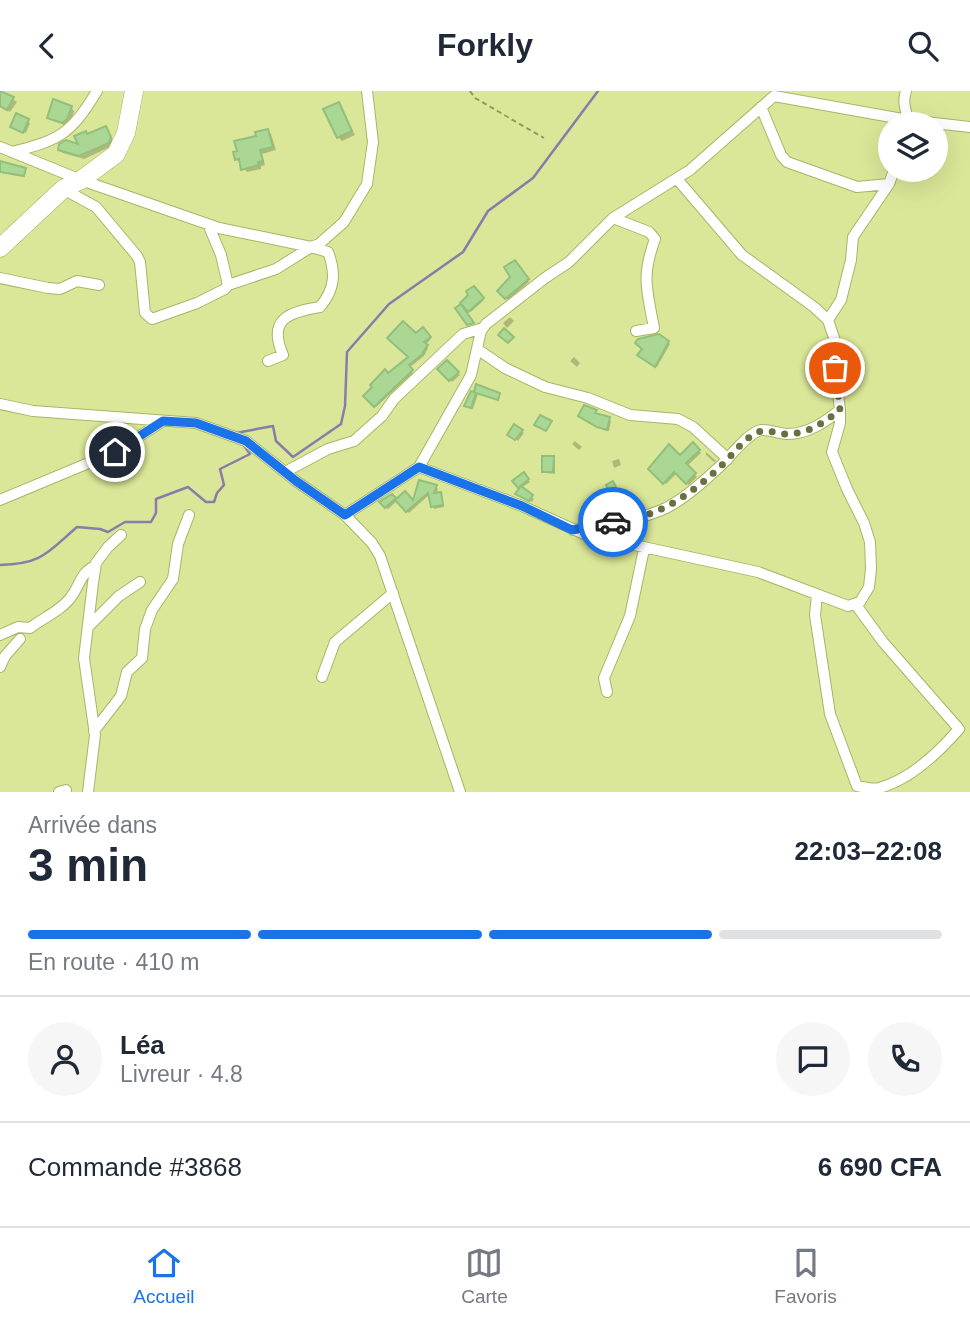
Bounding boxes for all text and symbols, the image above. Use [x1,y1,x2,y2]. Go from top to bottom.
icon: back [28,27,66,65]
text: Forkly [437,27,533,63]
icon: search [904,27,942,65]
map controls [878,112,948,182]
button: layers [878,112,948,182]
pin [805,338,865,398]
icon: bag [816,349,854,387]
pin [85,422,145,482]
icon: home [96,433,134,471]
courier [578,487,648,557]
icon: car [594,503,632,541]
text: Arrivée dans [28,812,157,838]
text: 22:03–22:08 [795,836,942,866]
text: 3 min [28,839,148,891]
text: En route · 410 m [28,949,199,975]
button: person [28,1022,102,1096]
button: chat [776,1022,850,1096]
button: phone [868,1022,942,1096]
text: Léa [120,1030,165,1060]
text: Livreur · 4.8 [120,1061,243,1087]
text: Commande #3868 [28,1152,242,1182]
text: 6 690 CFA [818,1152,942,1182]
tab: Accueil [133,1244,195,1308]
tab: Carte [461,1244,508,1308]
tab: Favoris [774,1244,837,1308]

